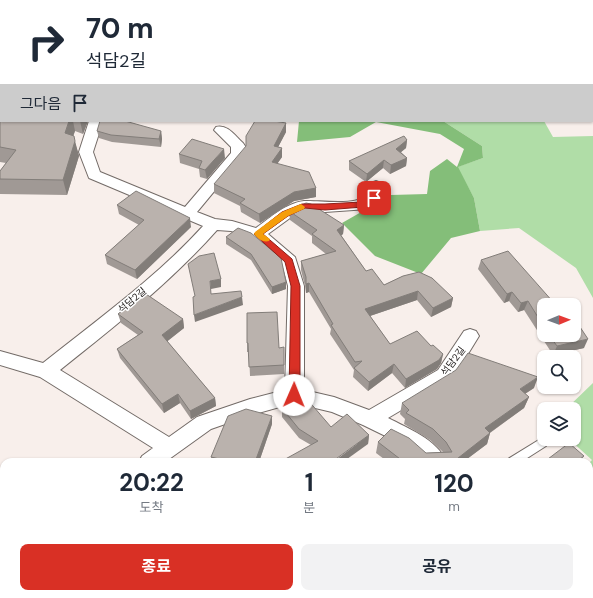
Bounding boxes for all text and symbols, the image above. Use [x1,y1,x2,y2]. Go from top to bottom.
text: 70 m [86,10,154,47]
icon: right [20,16,72,68]
text: 석담2길 [86,49,146,73]
icon: arrive [69,92,91,114]
text: 그다음 [20,94,61,114]
pin [357,181,391,215]
icon: arrive [363,187,385,209]
street label: 석담2길 [115,284,149,316]
north arrow [537,298,581,342]
map controls [537,298,581,446]
street label: 석담2길 [438,344,468,378]
button: search [537,350,581,394]
position arrow [273,374,315,416]
button: layers [537,402,581,446]
text: 20:22 [119,467,184,498]
text: 1 [305,467,313,498]
text: 120 [434,468,474,499]
text: m [448,498,460,515]
text: 도착 [140,499,163,516]
text: 분 [303,499,315,516]
button: 종료 [20,544,293,590]
button: 공유 [301,544,573,590]

